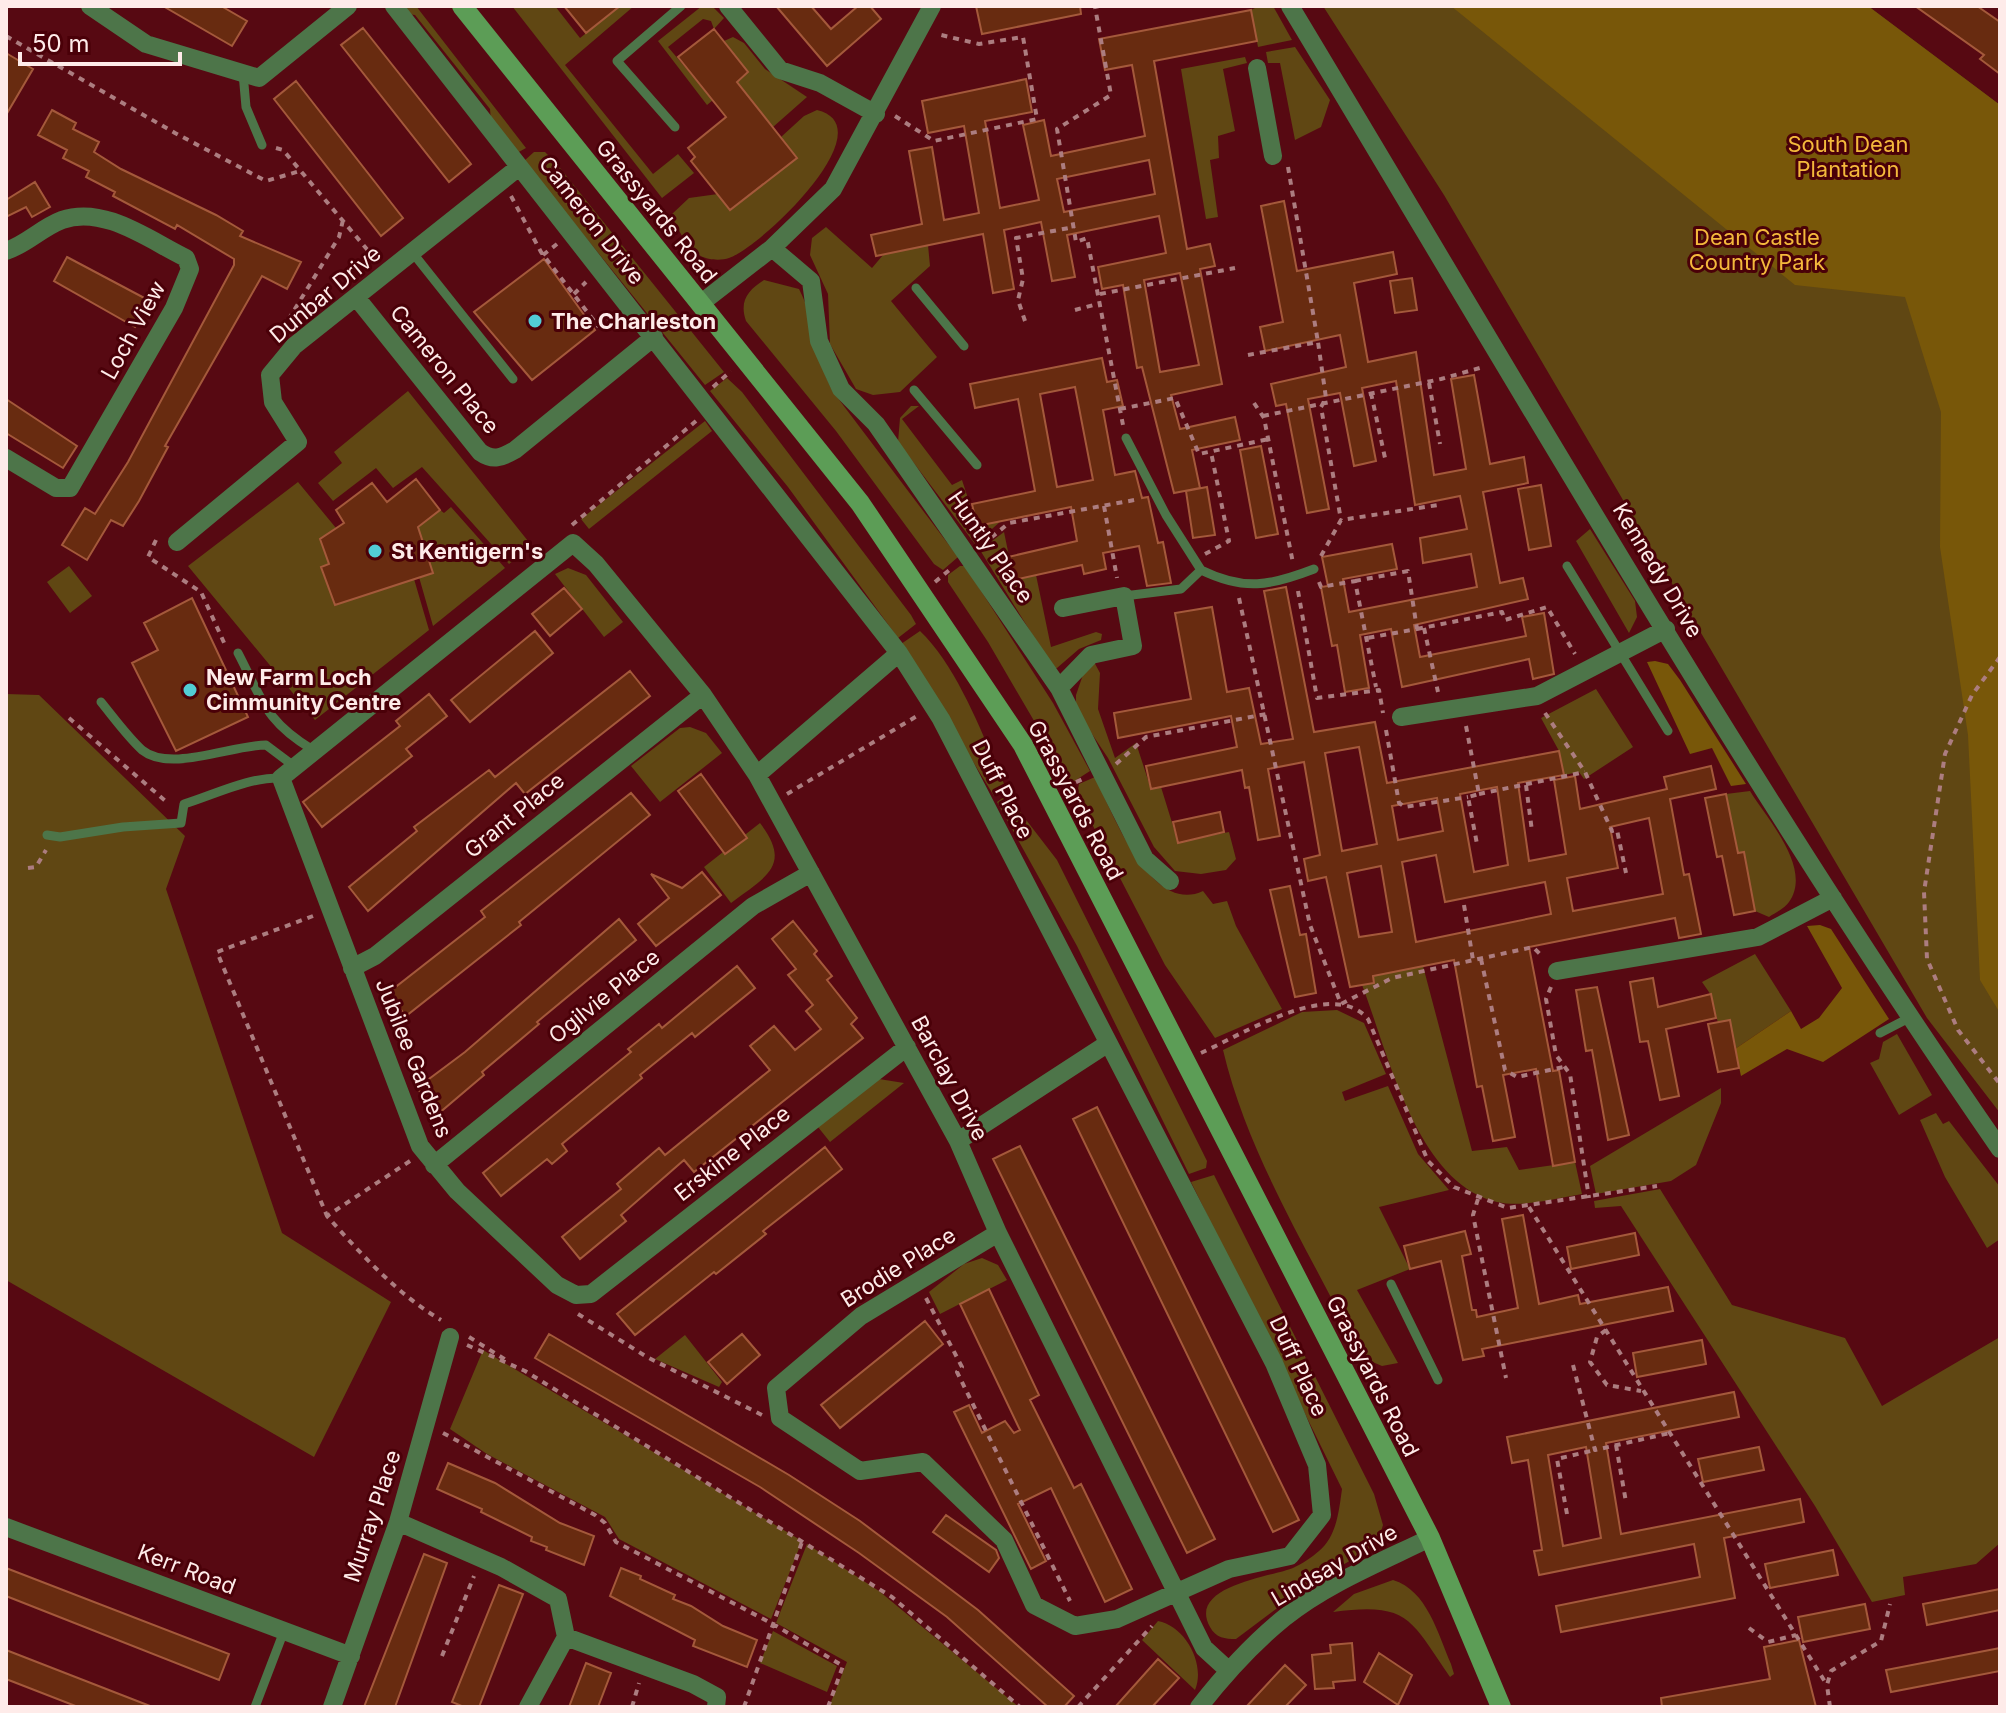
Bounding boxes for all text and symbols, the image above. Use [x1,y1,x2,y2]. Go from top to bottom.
scale bar [20,16,180,66]
text: 50 m [32,29,90,58]
park label: South Dean Plantation [1788,131,1908,182]
street label: Grassyards Road [591,134,723,288]
street label: Cameron Drive [534,151,650,289]
park label: Dean Castle Country Park [1689,224,1825,275]
street label: Dunbar Drive [264,240,386,348]
street label: Loch View [95,276,171,384]
street label: Cameron Place [385,299,505,439]
place label: The Charleston [551,308,716,334]
marker: The Charleston [526,312,544,330]
street label: Huntly Place [943,486,1039,608]
street label: Kennedy Drive [1608,498,1708,642]
place label: St Kentigern's [391,538,543,564]
marker: St Kentigern's [366,542,384,560]
place label: New Farm Loch Cimmunity Centre [206,664,401,715]
marker: New Farm Loch Cimmunity Centre [181,681,199,699]
street label: Grassyards Road [1023,716,1129,884]
street label: Duff Place [967,735,1039,843]
street label: Grant Place [459,767,569,863]
street label: Ogilvie Place [543,943,665,1049]
street label: Jubilee Gardens [370,975,458,1141]
street label: Barclay Drive [906,1011,994,1145]
street label: Erskine Place [669,1100,795,1206]
street label: Brodie Place [836,1221,960,1313]
street label: Grassyards Road [1321,1291,1425,1461]
street label: Duff Place [1264,1312,1334,1420]
street label: Murray Place [338,1447,406,1585]
street label: Lindsay Drive [1266,1518,1402,1612]
street label: Kerr Road [134,1538,240,1600]

